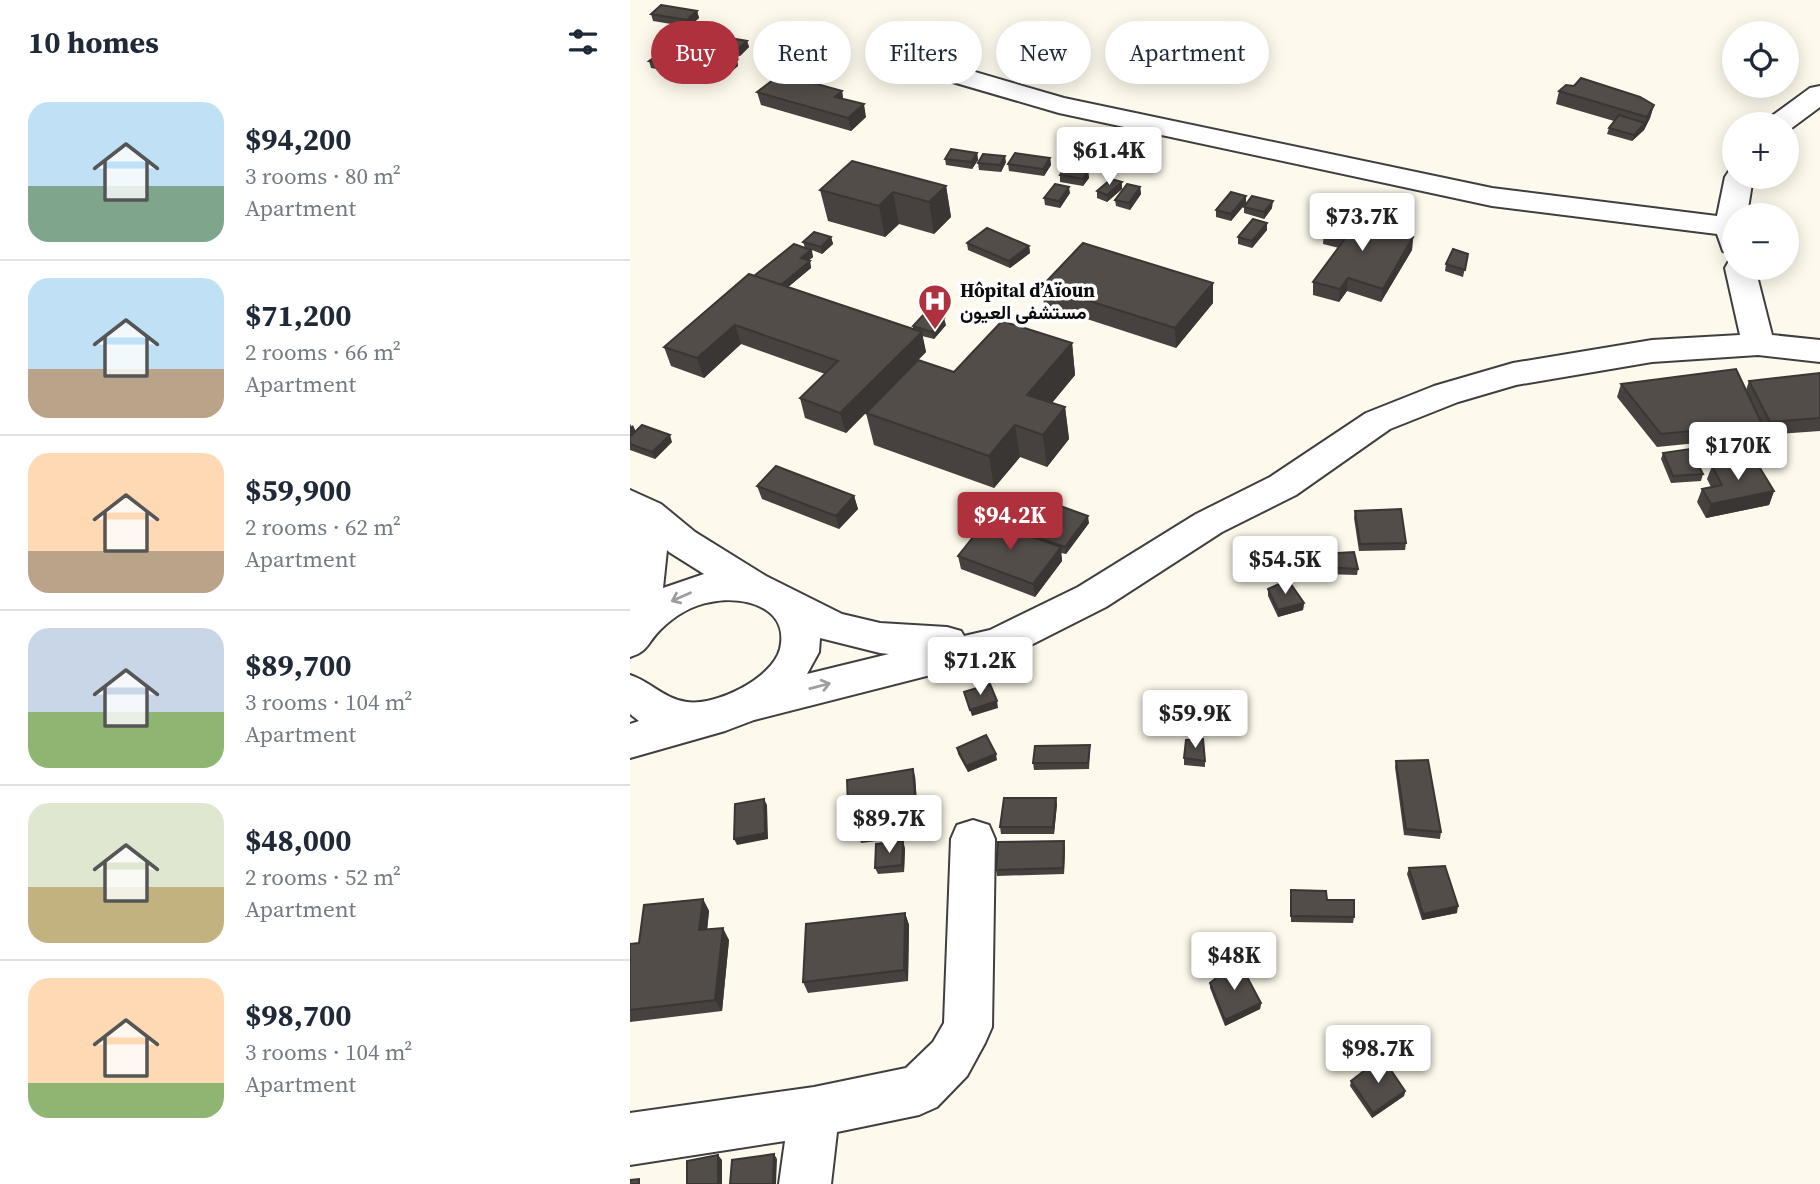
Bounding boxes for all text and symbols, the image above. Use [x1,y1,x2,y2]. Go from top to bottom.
chip: Buy [651,21,739,84]
chip: Rent [753,21,851,84]
chip: Filters [865,21,982,84]
chip: New [996,21,1091,84]
chip: Apartment [1105,21,1269,84]
map controls [1722,21,1799,280]
button: locate [1722,21,1799,98]
text: 10 homes [28,22,159,63]
icon: filters [564,23,602,61]
button: + [1722,112,1799,189]
text: $94,200 [245,119,352,160]
pin: $61.4K [1052,128,1166,187]
icon: home [84,130,168,214]
text: $61.4K [1073,134,1145,166]
text: 3 rooms · 80 m² [245,160,401,192]
text: Apartment [245,192,356,224]
pin: $73.7K [1305,194,1419,253]
text: $73.7K [1326,200,1398,232]
button: − [1722,203,1799,280]
place label: Hôpital d’Aïoun مستشفى العيون [960,277,1095,325]
hospital icon: Hôpital d’Aïoun مستشفى العيون [916,282,954,331]
text: $71,200 [245,295,352,336]
icon: home [84,306,168,390]
text: 2 rooms · 66 m² [245,336,401,368]
text: Apartment [245,368,356,400]
pin: $170K [1689,422,1787,482]
text: $170K [1705,429,1771,461]
text: $59,900 [245,470,352,511]
icon: home [84,481,168,565]
pin: $94.2K [953,492,1067,552]
text: $94.2K [974,499,1046,531]
text: 2 rooms · 62 m² [245,511,401,543]
pin: $54.5K [1228,536,1342,596]
text: Apartment [245,543,356,575]
text: $54.5K [1249,543,1321,575]
one-way arrow [671,591,692,604]
pin: $71.2K [923,638,1037,697]
text: $71.2K [944,644,1016,676]
text: $89,700 [245,645,352,686]
icon: home [84,656,168,740]
one-way arrow [808,679,831,692]
text: 3 rooms · 104 m² [245,686,412,718]
pin: $59.9K [1138,690,1252,750]
text: $59.9K [1159,697,1231,729]
text: Apartment [245,718,356,750]
pin: $89.7K [832,796,946,855]
text: $89.7K [853,802,925,834]
text: $48,000 [245,820,352,861]
icon: home [84,831,168,915]
text: 2 rooms · 52 m² [245,861,401,893]
text: Apartment [245,893,356,925]
pin: $48K [1193,932,1275,992]
text: $48K [1207,939,1261,971]
text: $98,700 [245,995,352,1036]
icon: home [84,1006,168,1090]
pin: $98.7K [1321,1026,1435,1085]
text: $98.7K [1342,1032,1414,1064]
text: 3 rooms · 104 m² [245,1036,412,1068]
text: Apartment [245,1068,356,1100]

